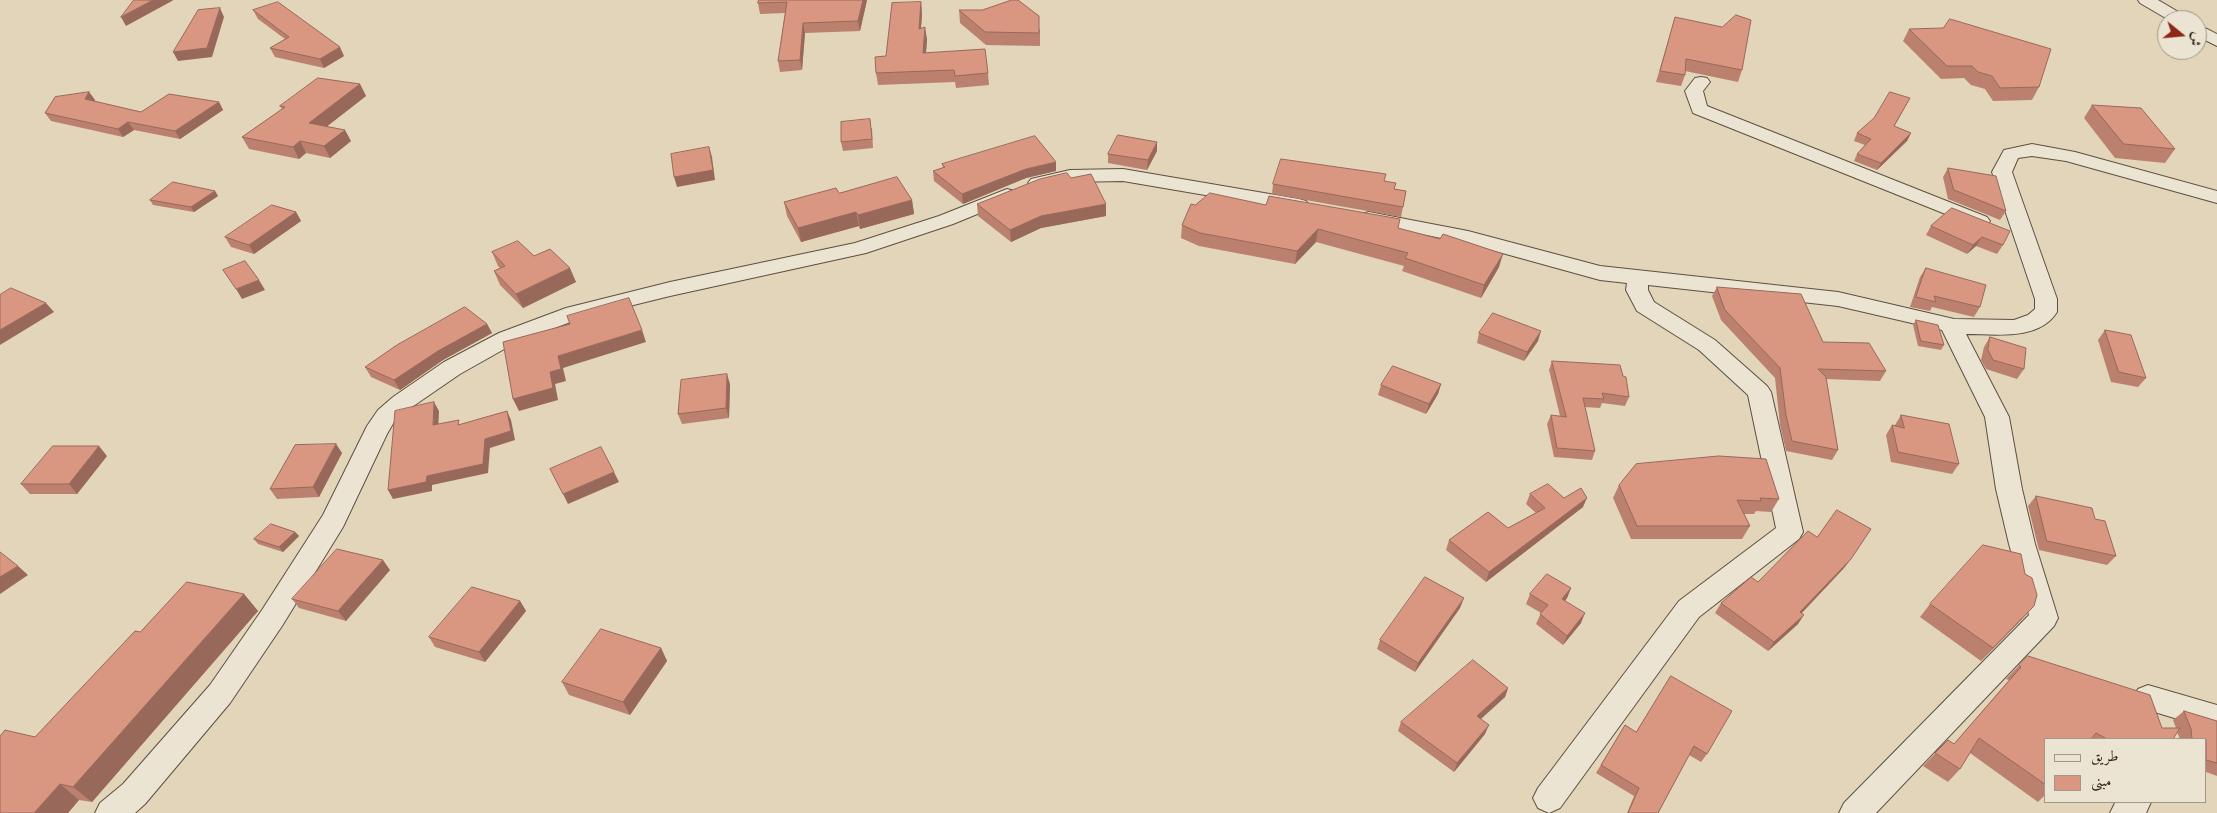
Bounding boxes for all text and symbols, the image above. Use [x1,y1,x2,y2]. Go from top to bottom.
north arrow [2157,10,2207,60]
text: ش [2185,30,2206,48]
legend [2044,738,2207,803]
text: طريق [2091,747,2118,766]
text: مبنى [2091,772,2111,791]

